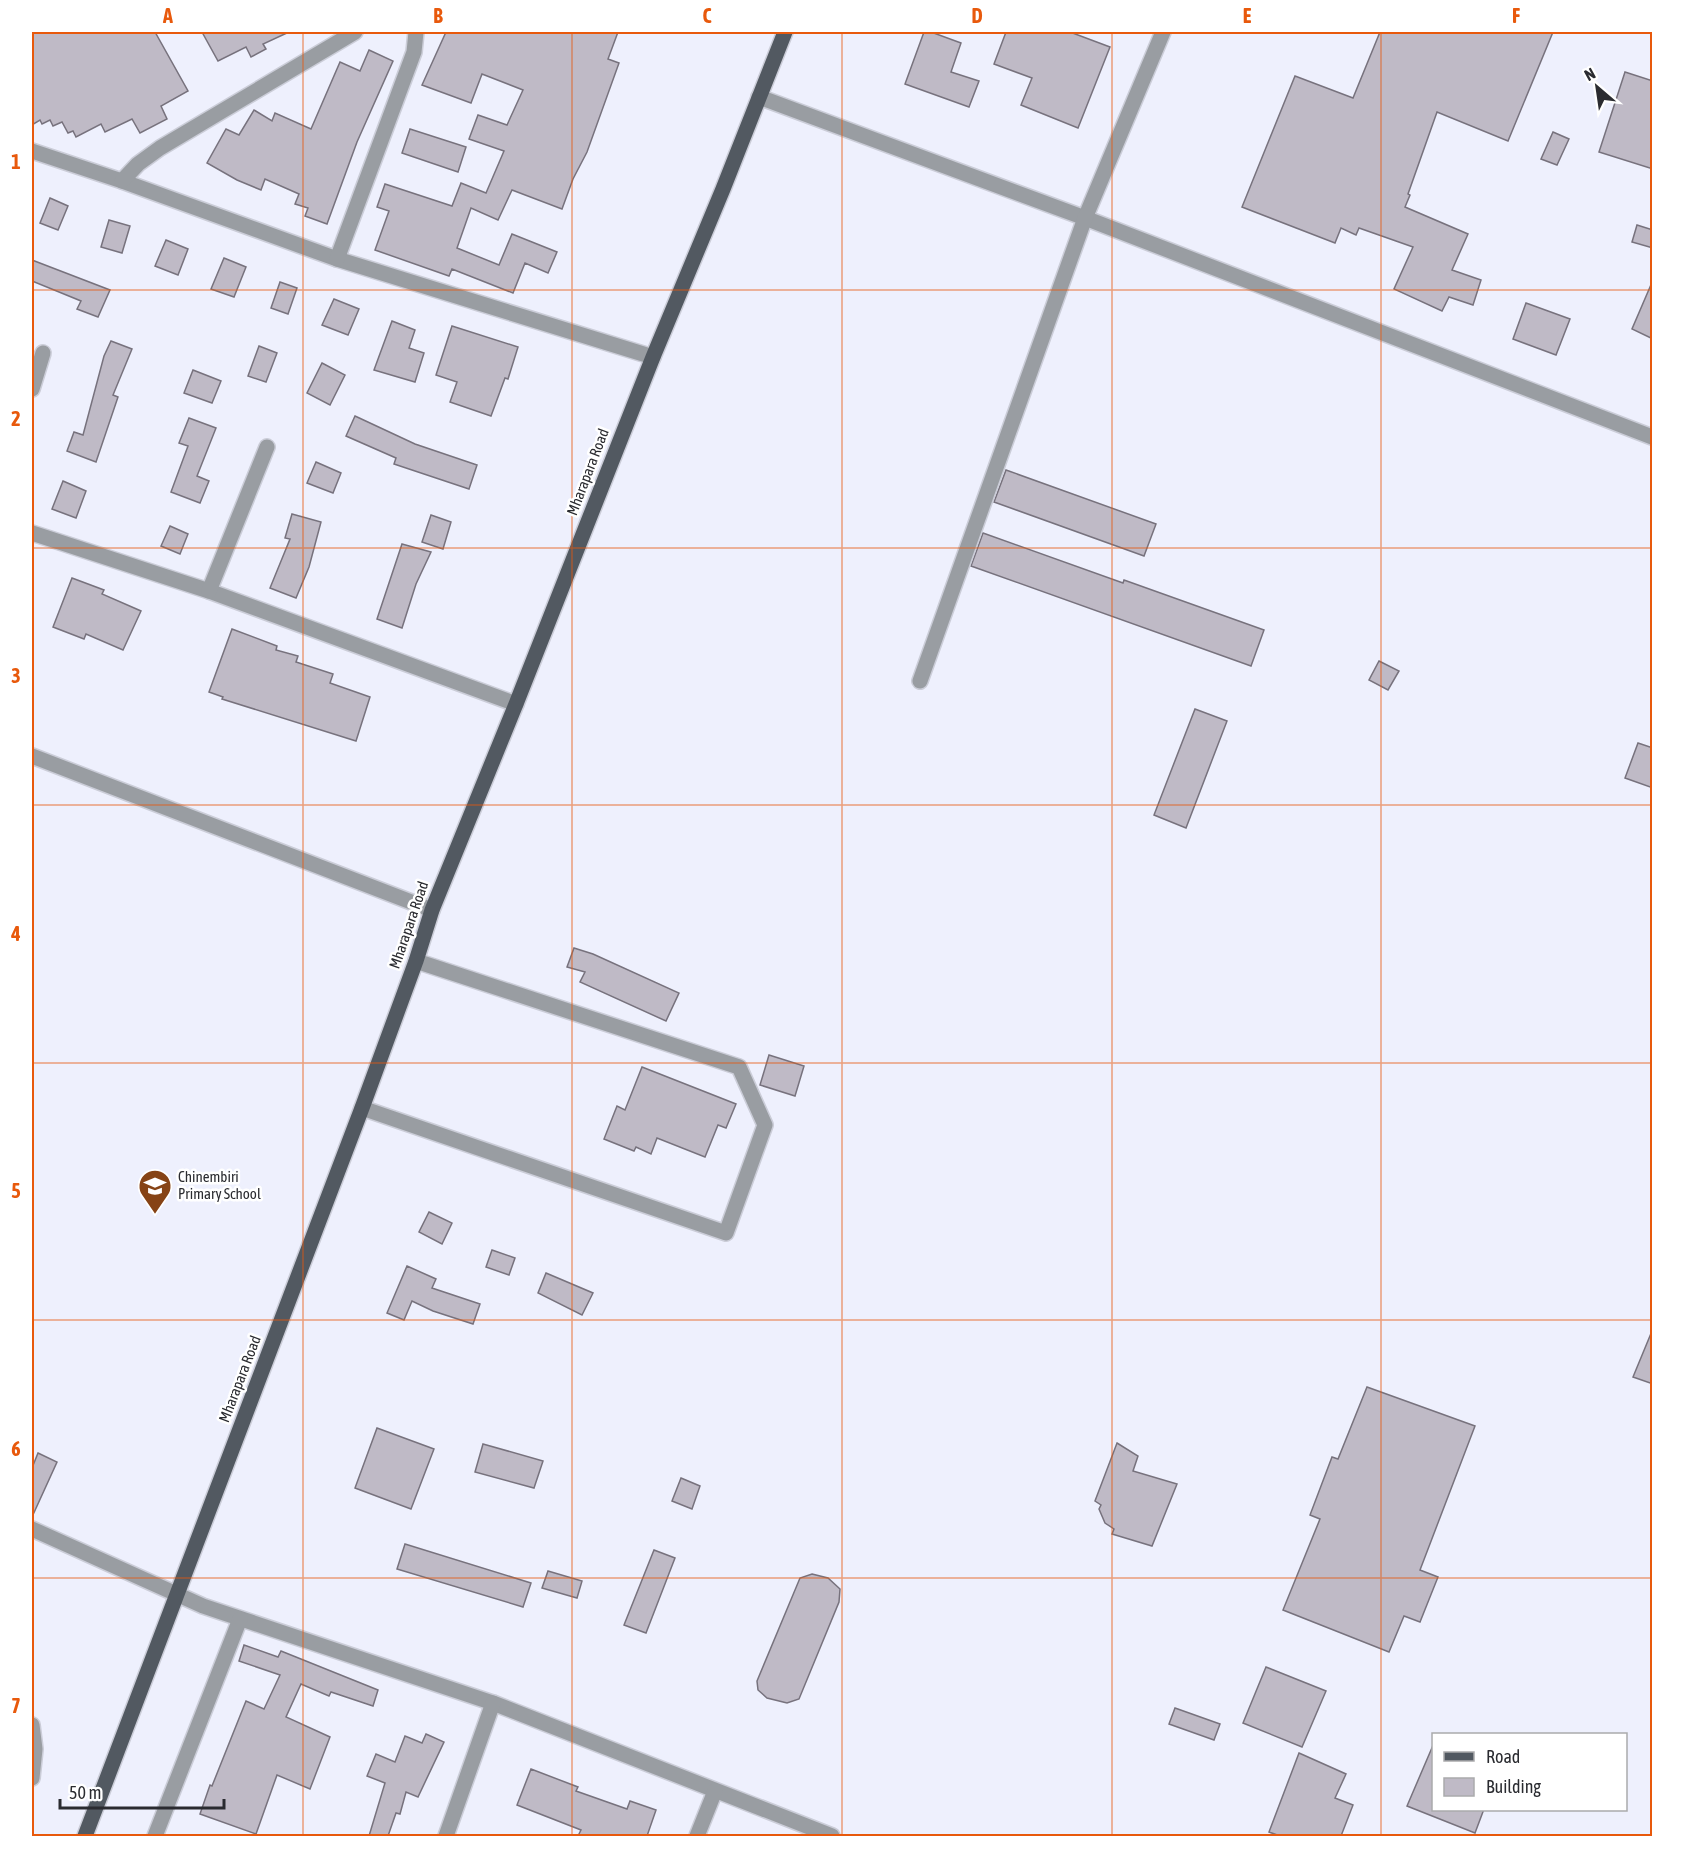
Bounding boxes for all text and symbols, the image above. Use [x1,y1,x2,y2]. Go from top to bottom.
text: A [162,4,173,27]
text: B [433,4,443,27]
text: C [703,4,712,27]
text: D [971,4,983,27]
text: E [1243,4,1252,27]
text: F [1512,4,1520,27]
north arrow [1567,57,1627,117]
text: N [1581,64,1598,84]
text: 1 [11,150,21,173]
text: 2 [11,407,21,430]
street label: Mharapara Road [563,426,612,517]
text: 3 [11,664,21,687]
street label: Mharapara Road [386,879,431,971]
text: 4 [10,922,21,945]
school or university icon: Chinembiri Primary School [137,1168,173,1215]
place label: Chinembiri Primary School [178,1168,261,1202]
text: 5 [11,1179,21,1202]
street label: Mharapara Road [215,1333,264,1424]
text: 6 [11,1437,21,1460]
text: 7 [11,1694,21,1717]
legend [1432,1733,1627,1811]
text: Road [1486,1746,1520,1767]
scale bar [60,1772,224,1810]
text: Building [1486,1776,1541,1797]
text: 50 m [69,1782,101,1803]

